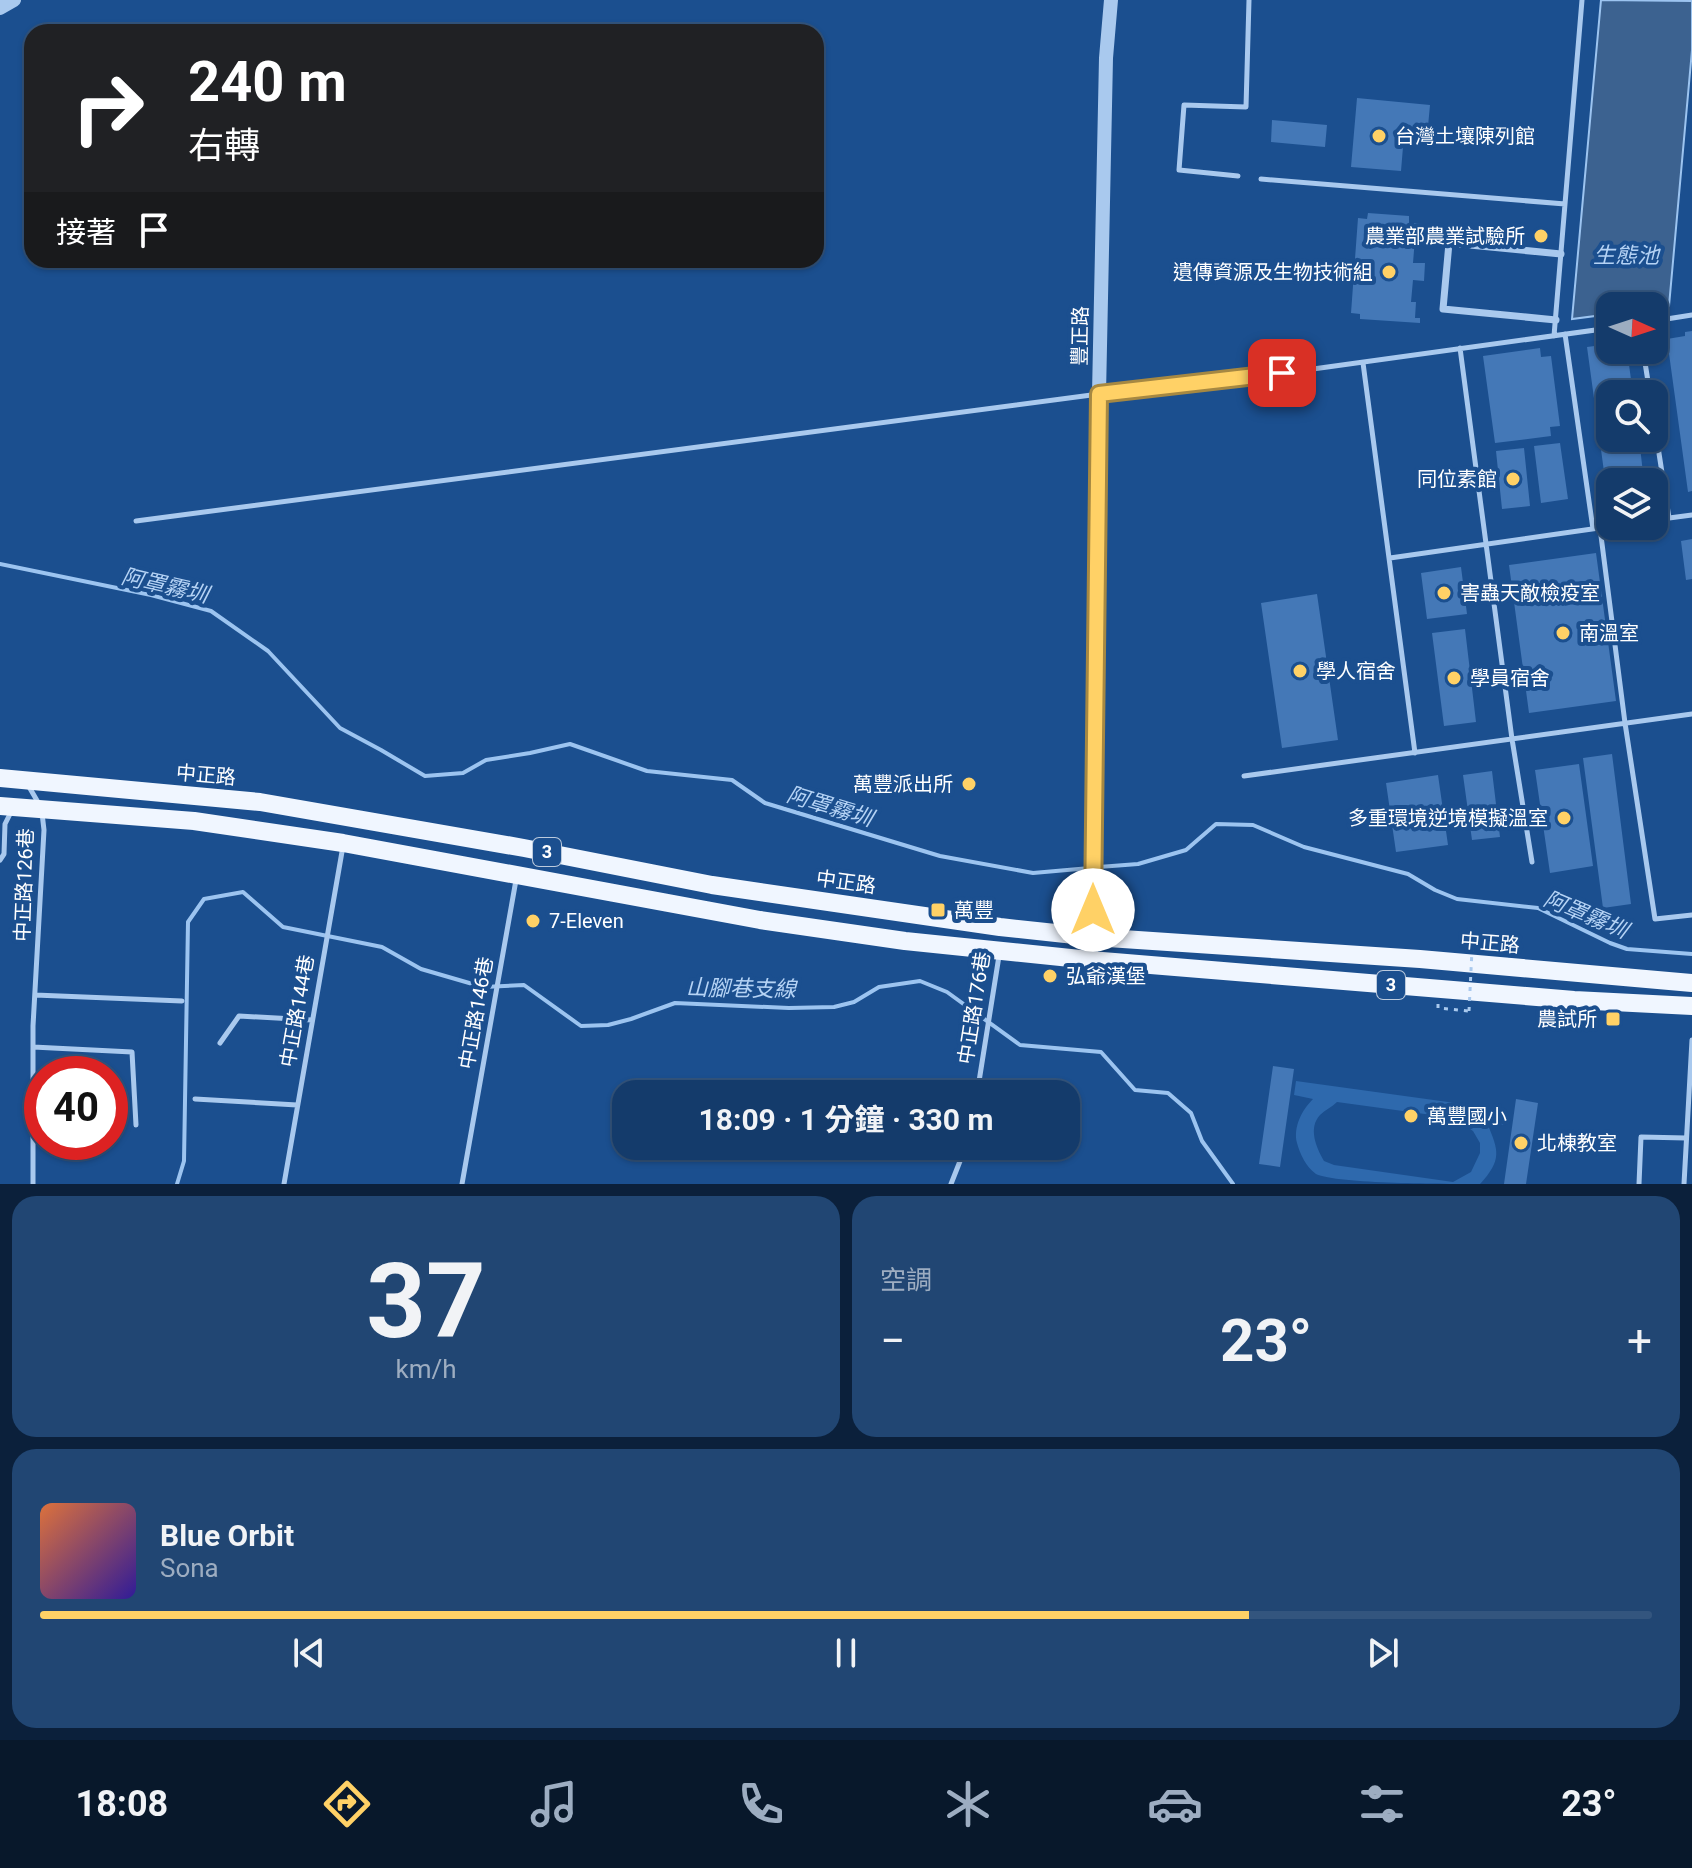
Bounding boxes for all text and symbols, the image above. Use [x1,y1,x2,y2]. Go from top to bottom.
text: 240 m [188,49,347,115]
icon: right [56,56,160,160]
place label: 台灣土壤陳列館 [1395,124,1535,148]
text: 右轉 [188,125,260,167]
marker: 台灣土壤陳列館 [1370,127,1388,145]
icon: arrive [132,208,176,252]
text: 接著 [56,215,116,250]
place label: 農業部農業試驗所 [1365,224,1525,248]
marker: 農業部農業試驗所 [1532,227,1550,245]
water label: 生態池 [1593,243,1661,268]
place label: 遺傳資源及生物技術組 [1173,260,1373,284]
marker: 遺傳資源及生物技術組 [1380,263,1398,281]
north arrow [1596,292,1668,364]
map controls [1596,292,1668,540]
street label: 豐正路 [1067,306,1093,366]
pin [1248,339,1316,407]
icon: arrive [1260,351,1304,395]
button: search [1596,380,1668,452]
place label: 同位素館 [1417,467,1497,491]
button: layers [1596,468,1668,540]
marker: 同位素館 [1504,470,1522,488]
water label: 阿罩霧圳 [119,563,213,608]
place label: 害蟲天敵檢疫室 [1460,581,1600,605]
marker: 害蟲天敵檢疫室 [1435,584,1453,602]
place label: 南溫室 [1579,621,1639,645]
marker: 南溫室 [1554,624,1572,642]
place label: 學人宿舍 [1316,659,1396,683]
marker: 學人宿舍 [1291,662,1309,680]
place label: 學員宿舍 [1470,666,1550,690]
marker: 學員宿舍 [1445,669,1463,687]
street label: 中正路 [175,760,237,790]
place label: 萬豐派出所 [853,772,953,796]
marker: 萬豐派出所 [960,775,978,793]
water label: 阿罩霧圳 [784,782,878,832]
place label: 多重環境逆境模擬溫室 [1348,806,1548,830]
marker: 多重環境逆境模擬溫室 [1555,809,1573,827]
street label: 中正路126巷 [10,828,38,942]
road number: 3 [533,838,561,866]
street label: 中正路 [815,866,877,898]
position arrow [1051,868,1135,952]
water label: 阿罩霧圳 [1540,886,1634,944]
place label: 萬豐 [954,898,994,922]
marker: 萬豐 [929,901,947,919]
place label: 7-Eleven [549,909,624,933]
marker: 7-Eleven [524,912,542,930]
street label: 中正路 [1459,928,1521,958]
street label: 中正路176巷 [953,950,995,1066]
street label: 中正路144巷 [275,953,319,1069]
street label: 中正路146巷 [454,955,498,1071]
place label: 弘爺漢堡 [1066,964,1146,988]
marker: 弘爺漢堡 [1041,967,1059,985]
road number: 3 [1377,971,1405,999]
water label: 山腳巷支線 [686,975,799,1002]
place label: 農試所 [1537,1007,1597,1031]
marker: 農試所 [1604,1010,1622,1028]
speed limit sign: 40 [24,1056,128,1160]
text: 18:09 · 1 分鐘 · 330 m [699,1102,993,1137]
place label: 萬豐國小 [1427,1104,1507,1128]
marker: 萬豐國小 [1402,1107,1420,1125]
place label: 北棟教室 [1537,1131,1617,1155]
marker: 北棟教室 [1512,1134,1530,1152]
text: 37 [366,1241,486,1362]
text: 空調 [880,1265,932,1295]
text: 23° [1220,1305,1312,1376]
text: − [880,1315,905,1367]
text: + [1627,1315,1652,1367]
text: km/h [395,1354,457,1384]
text: Blue Orbit [160,1518,294,1553]
text: Sona [160,1553,219,1583]
icon: previous [287,1631,331,1675]
icon: pause [824,1631,868,1675]
icon: next [1361,1631,1405,1675]
icon: directions [319,1776,375,1832]
icon: music [526,1776,582,1832]
icon: phone [733,1776,789,1832]
icon: climate [940,1776,996,1832]
icon: car [1147,1776,1203,1832]
icon: filters [1354,1776,1410,1832]
text: 18:08 [75,1783,168,1825]
text: 23° [1561,1783,1616,1825]

